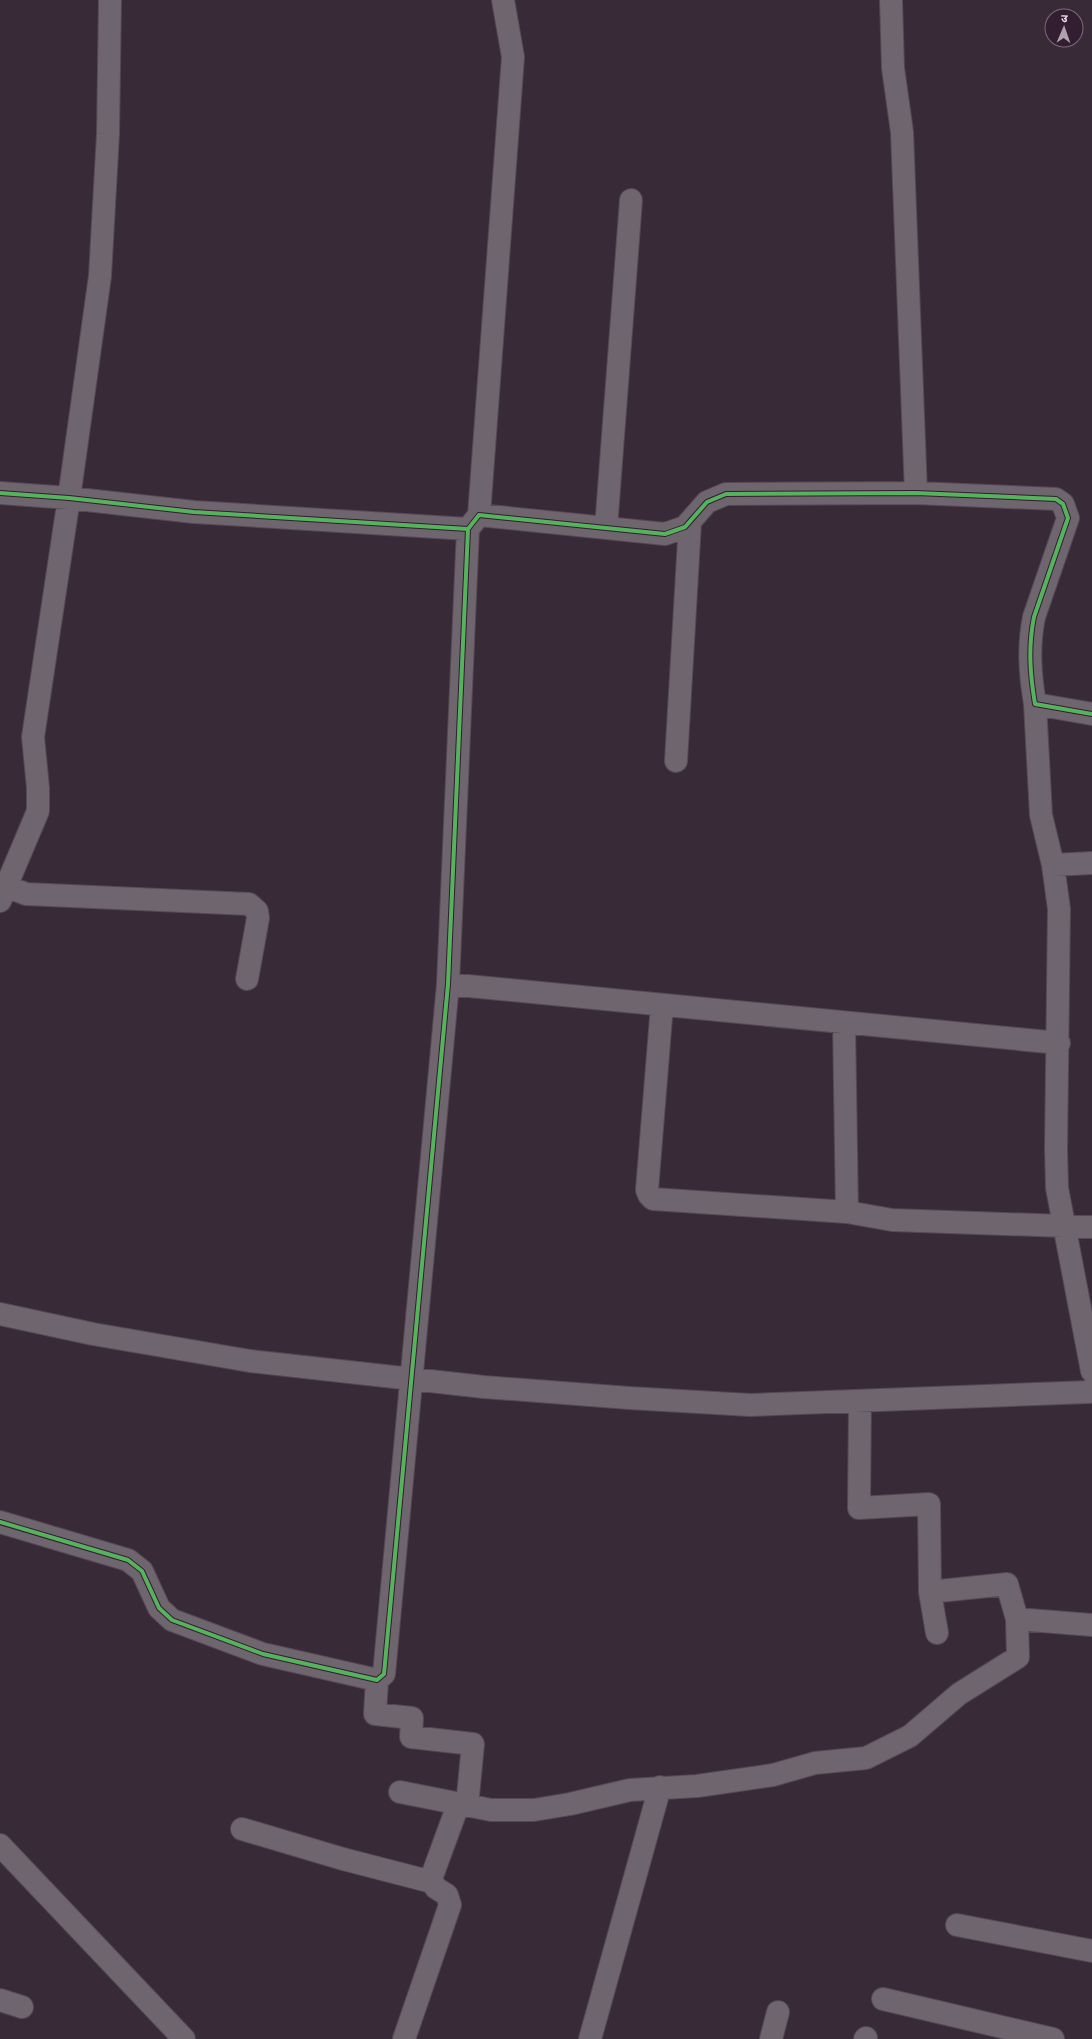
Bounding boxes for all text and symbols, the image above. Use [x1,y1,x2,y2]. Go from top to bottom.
north arrow [1044,8,1084,48]
text: उ [1061,11,1068,25]

